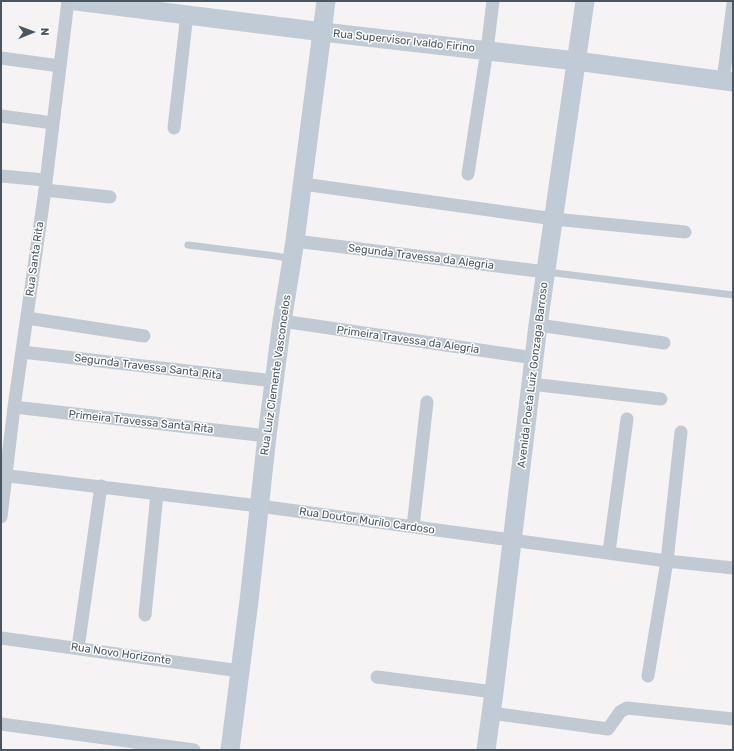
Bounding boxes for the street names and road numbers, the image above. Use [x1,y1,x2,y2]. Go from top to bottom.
street label: Rua Supervisor Ivaldo Firino [332,27,476,55]
street label: Rua Santa Rita [23,221,47,297]
street label: Segunda Travessa da Alegria [347,242,495,272]
street label: Avenida Poeta Luiz Gonzaga Barroso [515,281,551,469]
street label: Rua Luiz Clemente Vasconcelos [258,294,294,456]
street label: Primeira Travessa da Alegria [336,323,480,357]
street label: Segunda Travessa Santa Rita [73,351,223,383]
street label: Primeira Travessa Santa Rita [68,408,214,436]
street label: Rua Doutor Murilo Cardoso [298,505,436,537]
street label: Rua Novo Horizonte [70,640,172,668]

